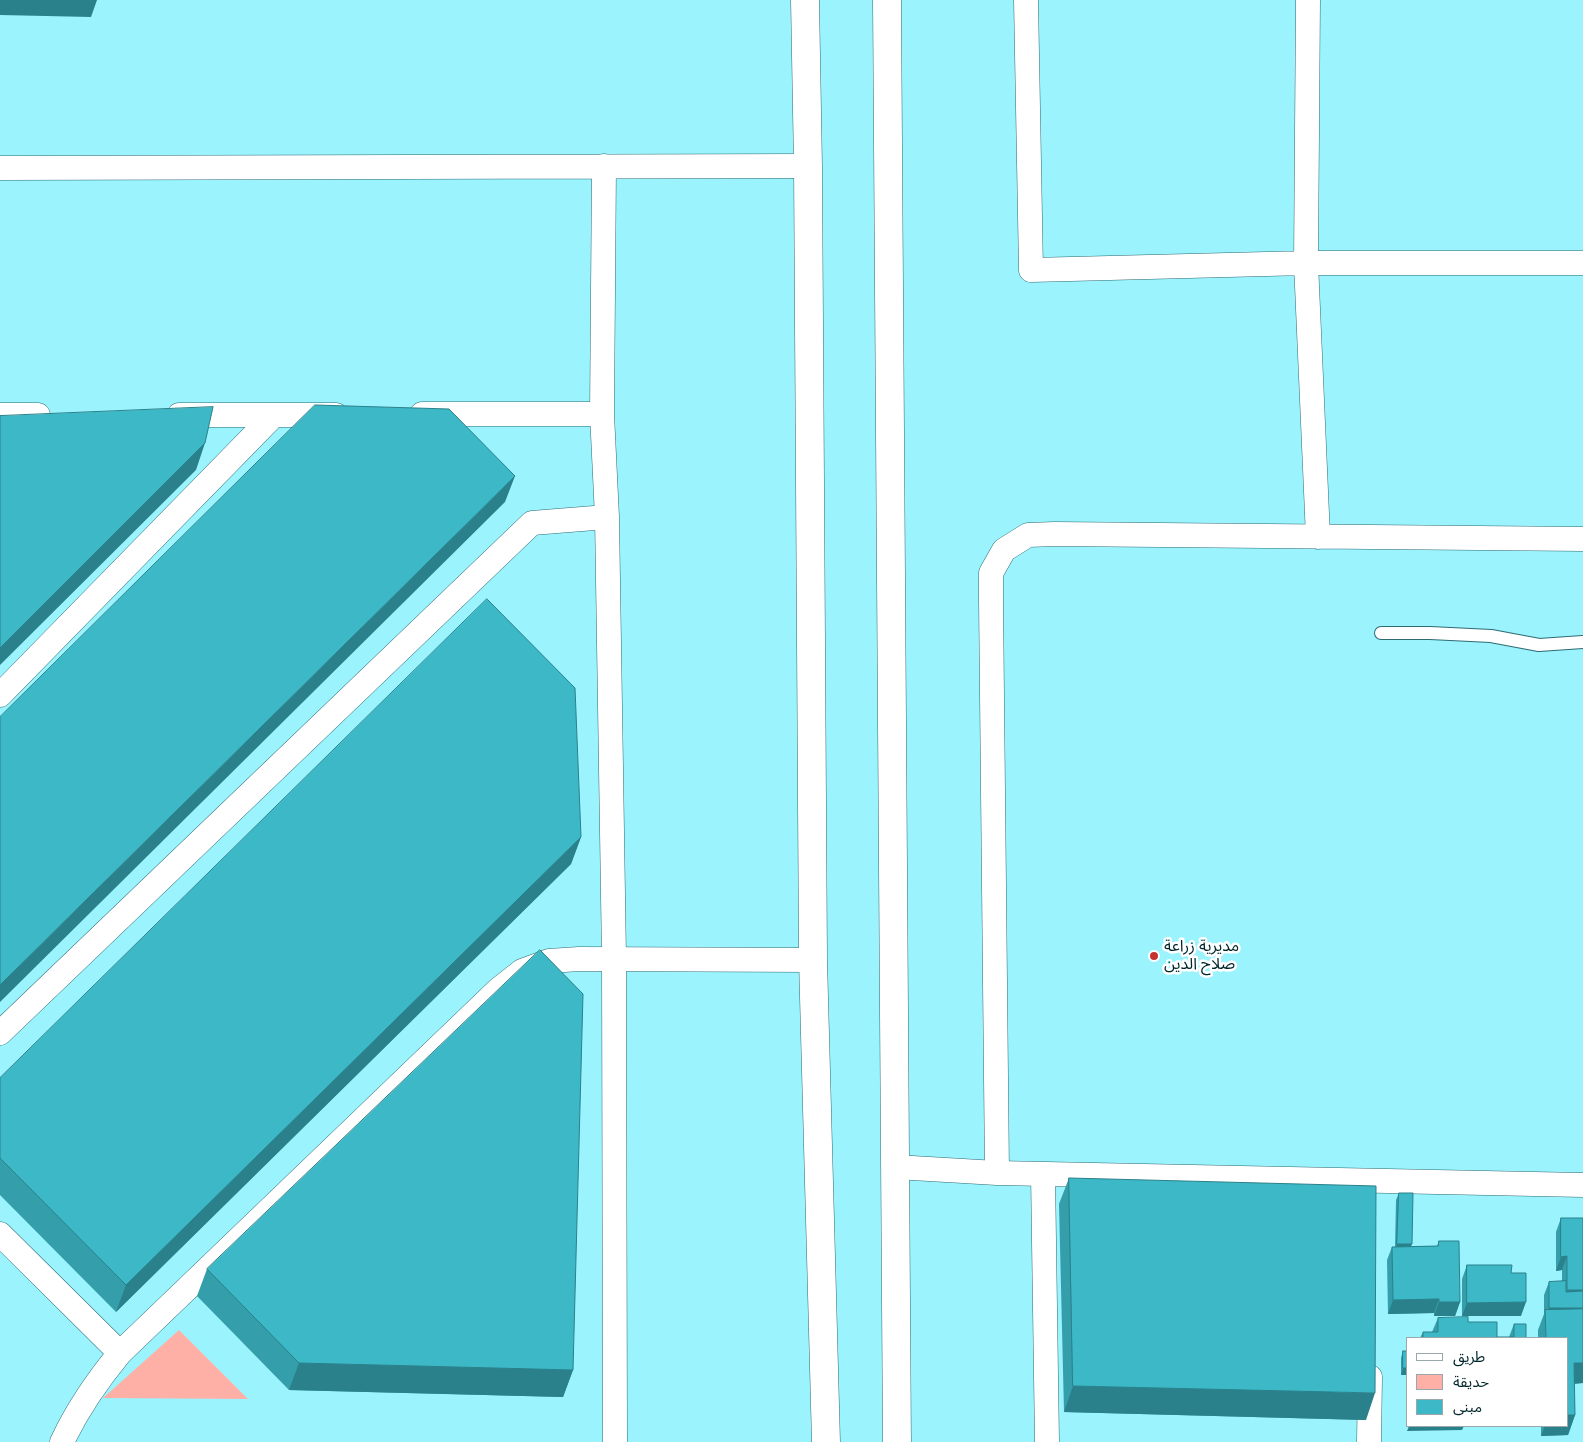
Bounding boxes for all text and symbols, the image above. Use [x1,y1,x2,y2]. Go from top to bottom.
place label: مديرية زراعة صلاح الدين [1164,937,1239,975]
marker: مديرية زراعة صلاح الدين [1148,950,1160,962]
legend [1406,1337,1568,1427]
text: طريق [1453,1347,1485,1366]
text: حديقة [1453,1372,1489,1391]
text: مبنى [1453,1397,1482,1416]

